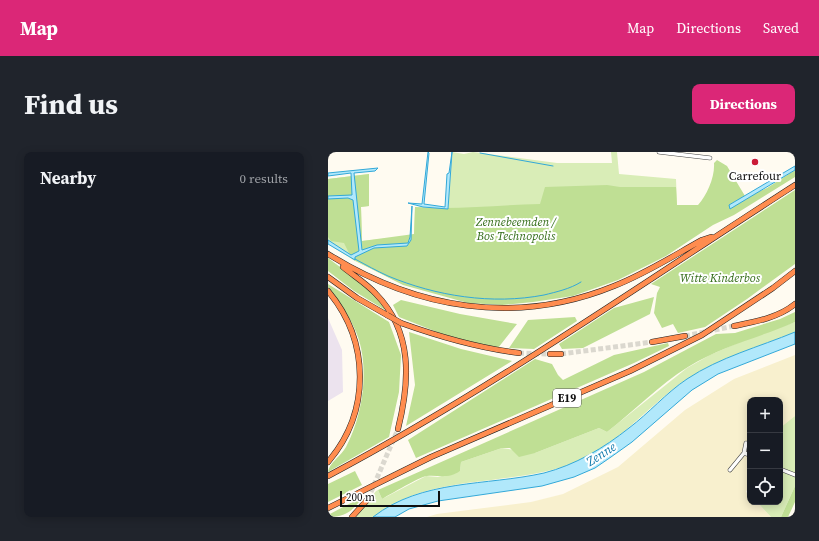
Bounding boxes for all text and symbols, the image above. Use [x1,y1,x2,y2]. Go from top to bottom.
text: Map [20,15,58,41]
text: Map [627,18,654,38]
text: Directions [676,18,741,38]
text: Saved [763,18,799,38]
button: Directions [692,84,795,124]
text: Find us [24,85,118,123]
marker: Carrefour [750,157,760,167]
text: Nearby [40,166,96,190]
place label: Carrefour [729,168,781,184]
text: 0 results [240,170,288,187]
park label: Zennebeemden / Bos Technopolis [475,214,557,244]
park label: Witte Kinderbos [680,270,761,286]
road number: E19 [553,389,581,407]
map controls [747,397,783,505]
button: + [747,397,783,433]
button: − [747,433,783,469]
water label: Zenne [582,438,620,470]
button: locate [747,469,783,505]
scale bar [340,489,440,508]
text: 200 m [346,490,375,505]

